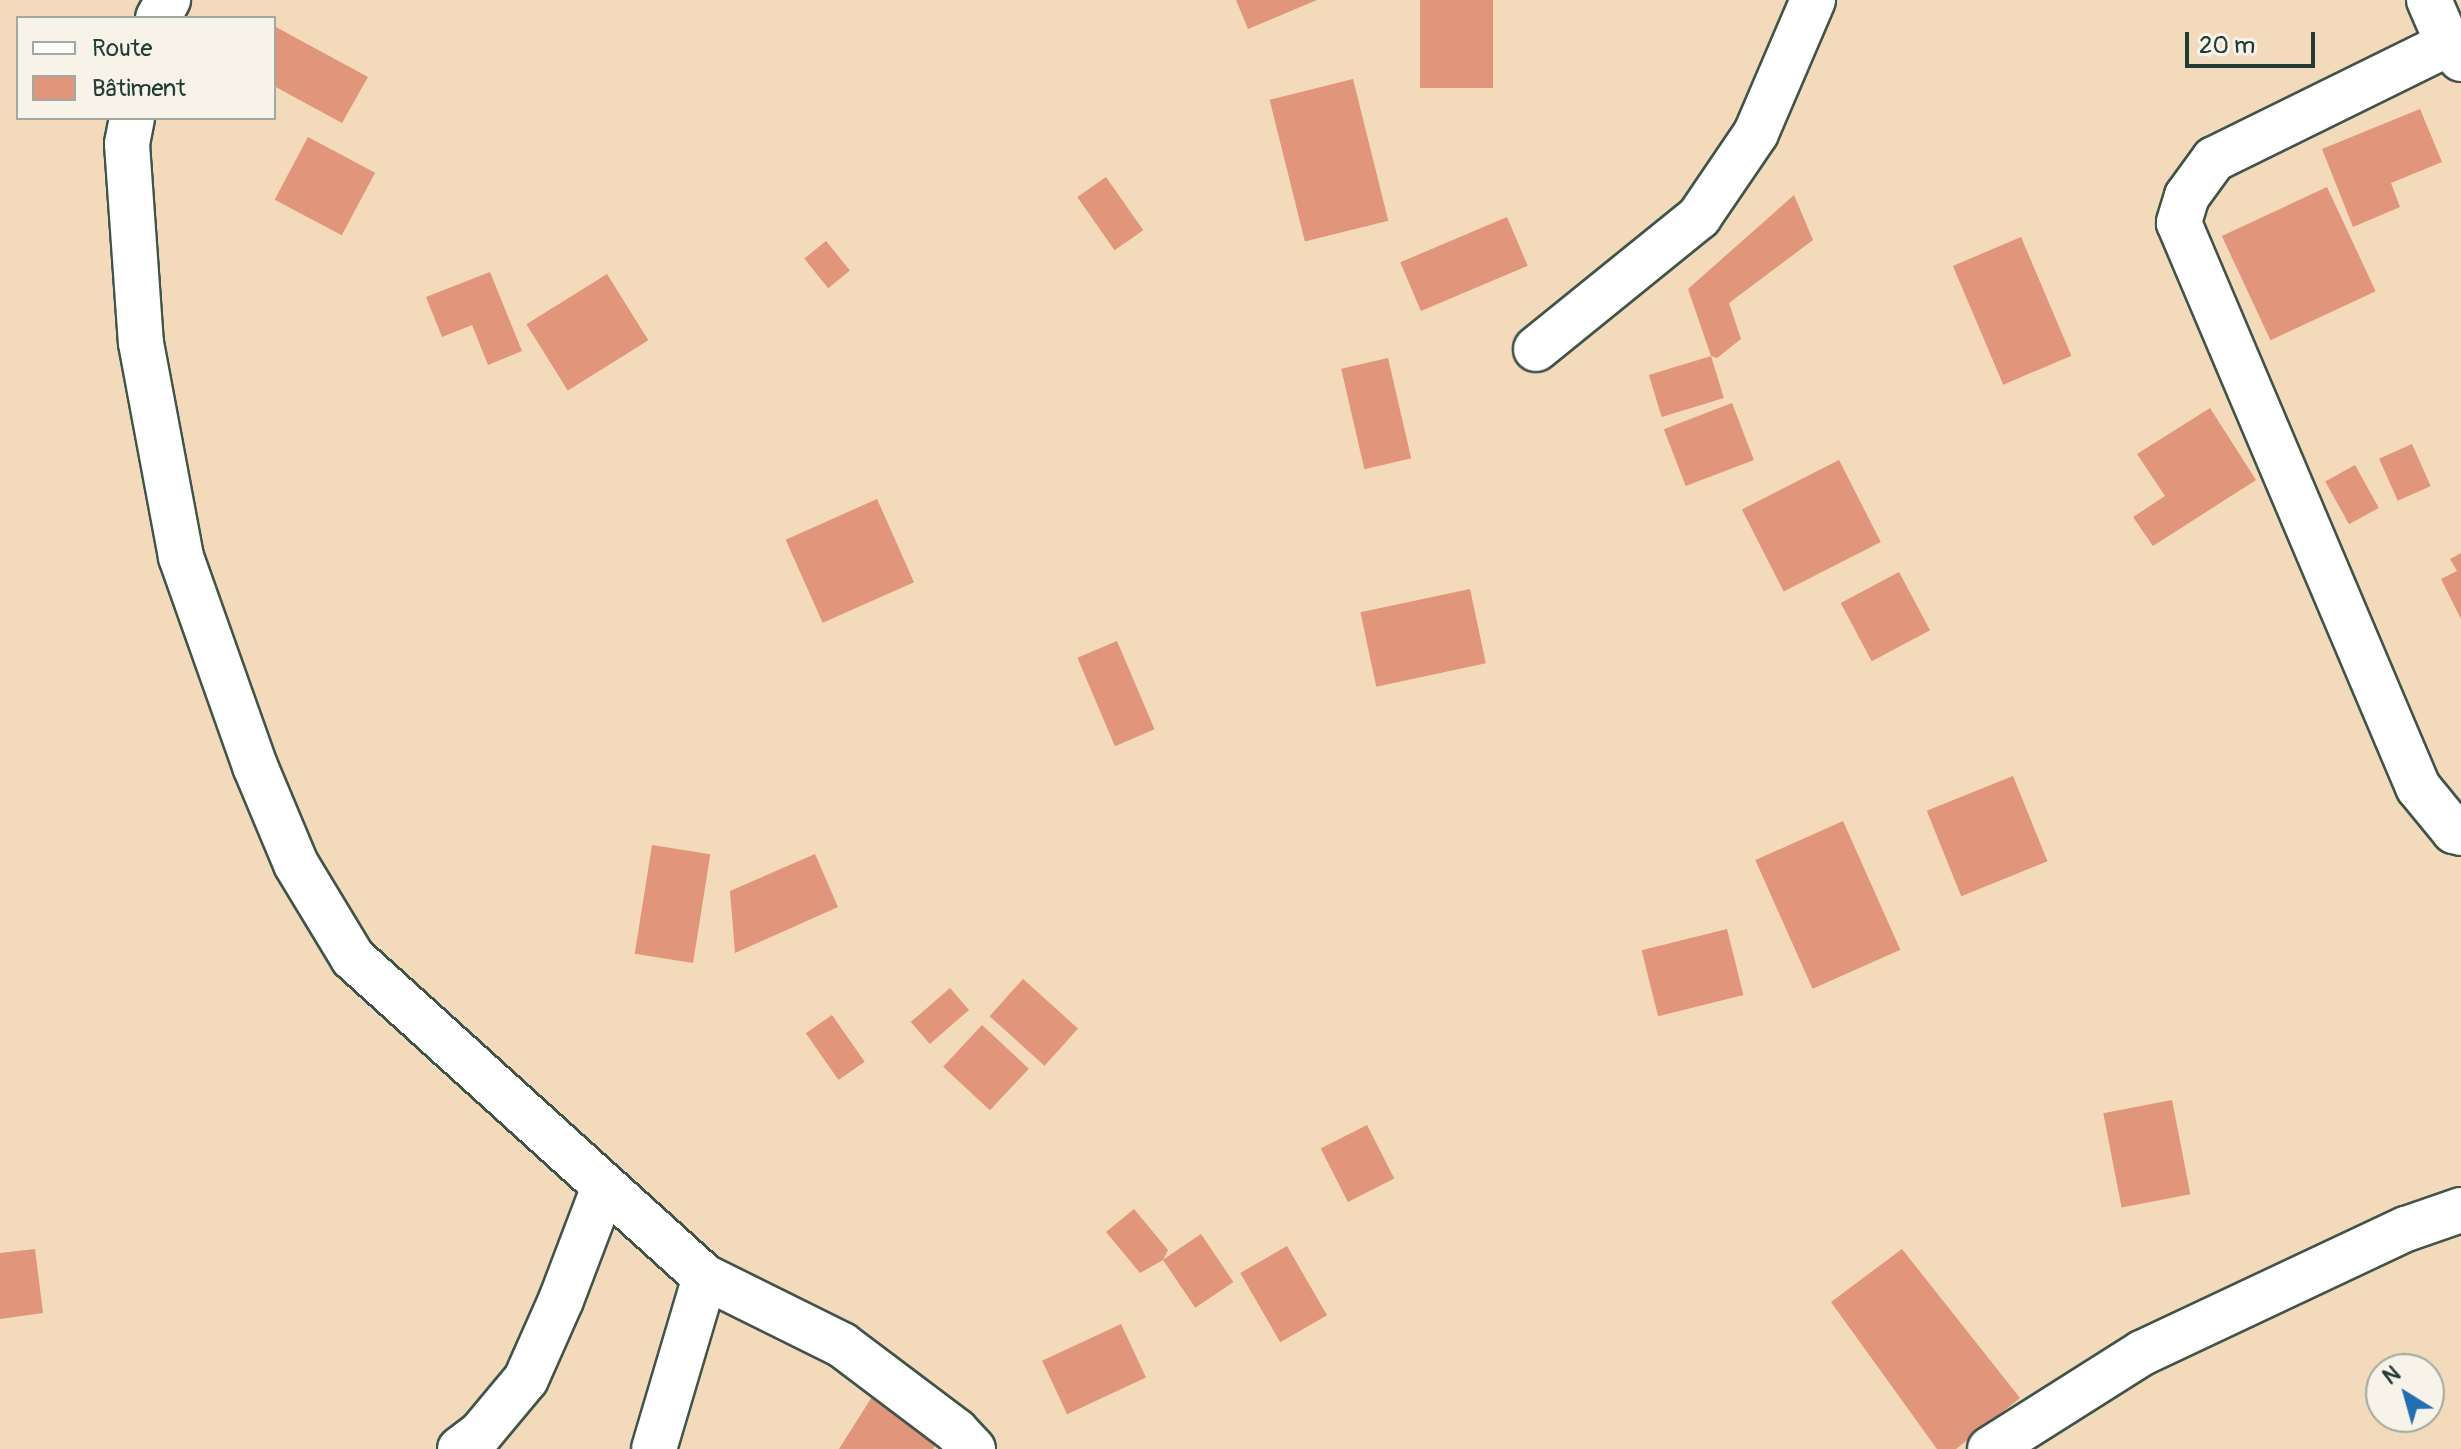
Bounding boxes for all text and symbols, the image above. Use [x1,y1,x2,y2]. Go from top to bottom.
legend [16,16,276,120]
scale bar [2189,16,2319,66]
text: 20 m [2199,31,2255,60]
text: Route [92,34,152,63]
text: Bâtiment [92,74,186,103]
north arrow [2365,1353,2445,1433]
text: N [2377,1360,2406,1391]

